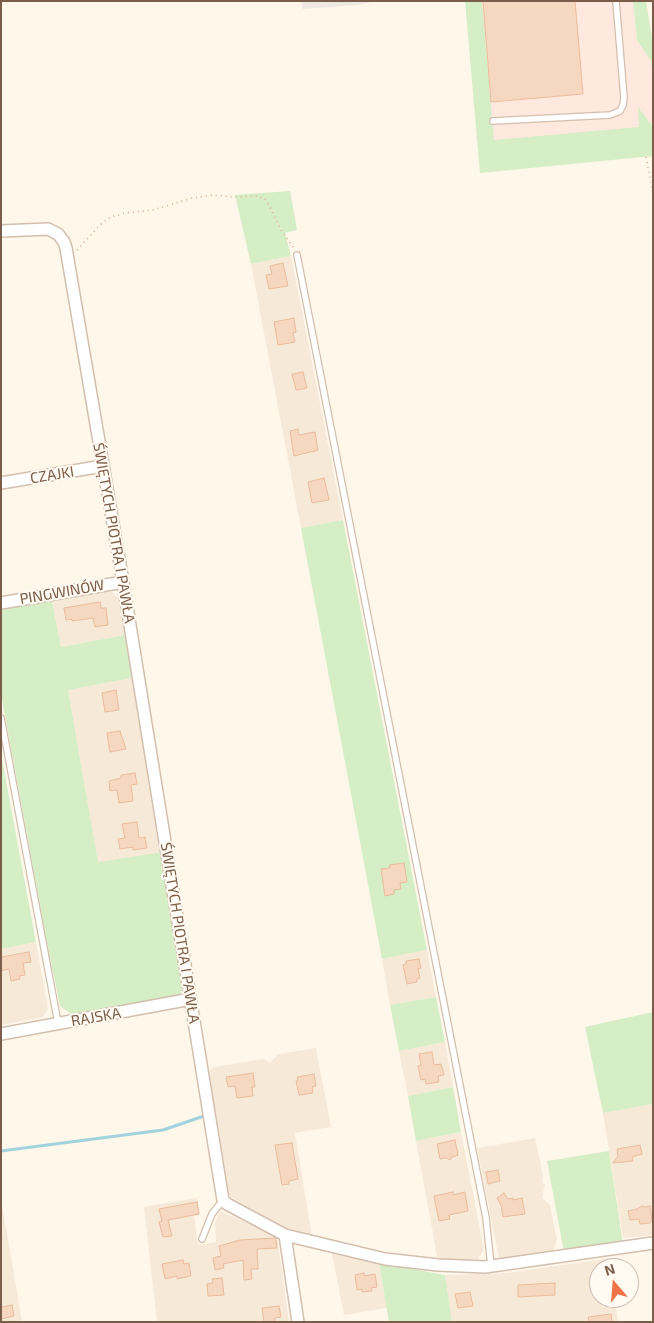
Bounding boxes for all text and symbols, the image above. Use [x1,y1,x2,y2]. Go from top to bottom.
street label: ŚWIĘTYCH PIOTRA I PAWŁA [89,441,139,625]
street label: CZAJKI [29,463,75,487]
street label: PINGWINÓW [18,576,106,608]
street label: ŚWIĘTYCH PIOTRA I PAWŁA [157,841,203,1025]
street label: RAJSKA [70,1004,122,1030]
north arrow [589,1258,639,1308]
text: N [602,1260,617,1279]

